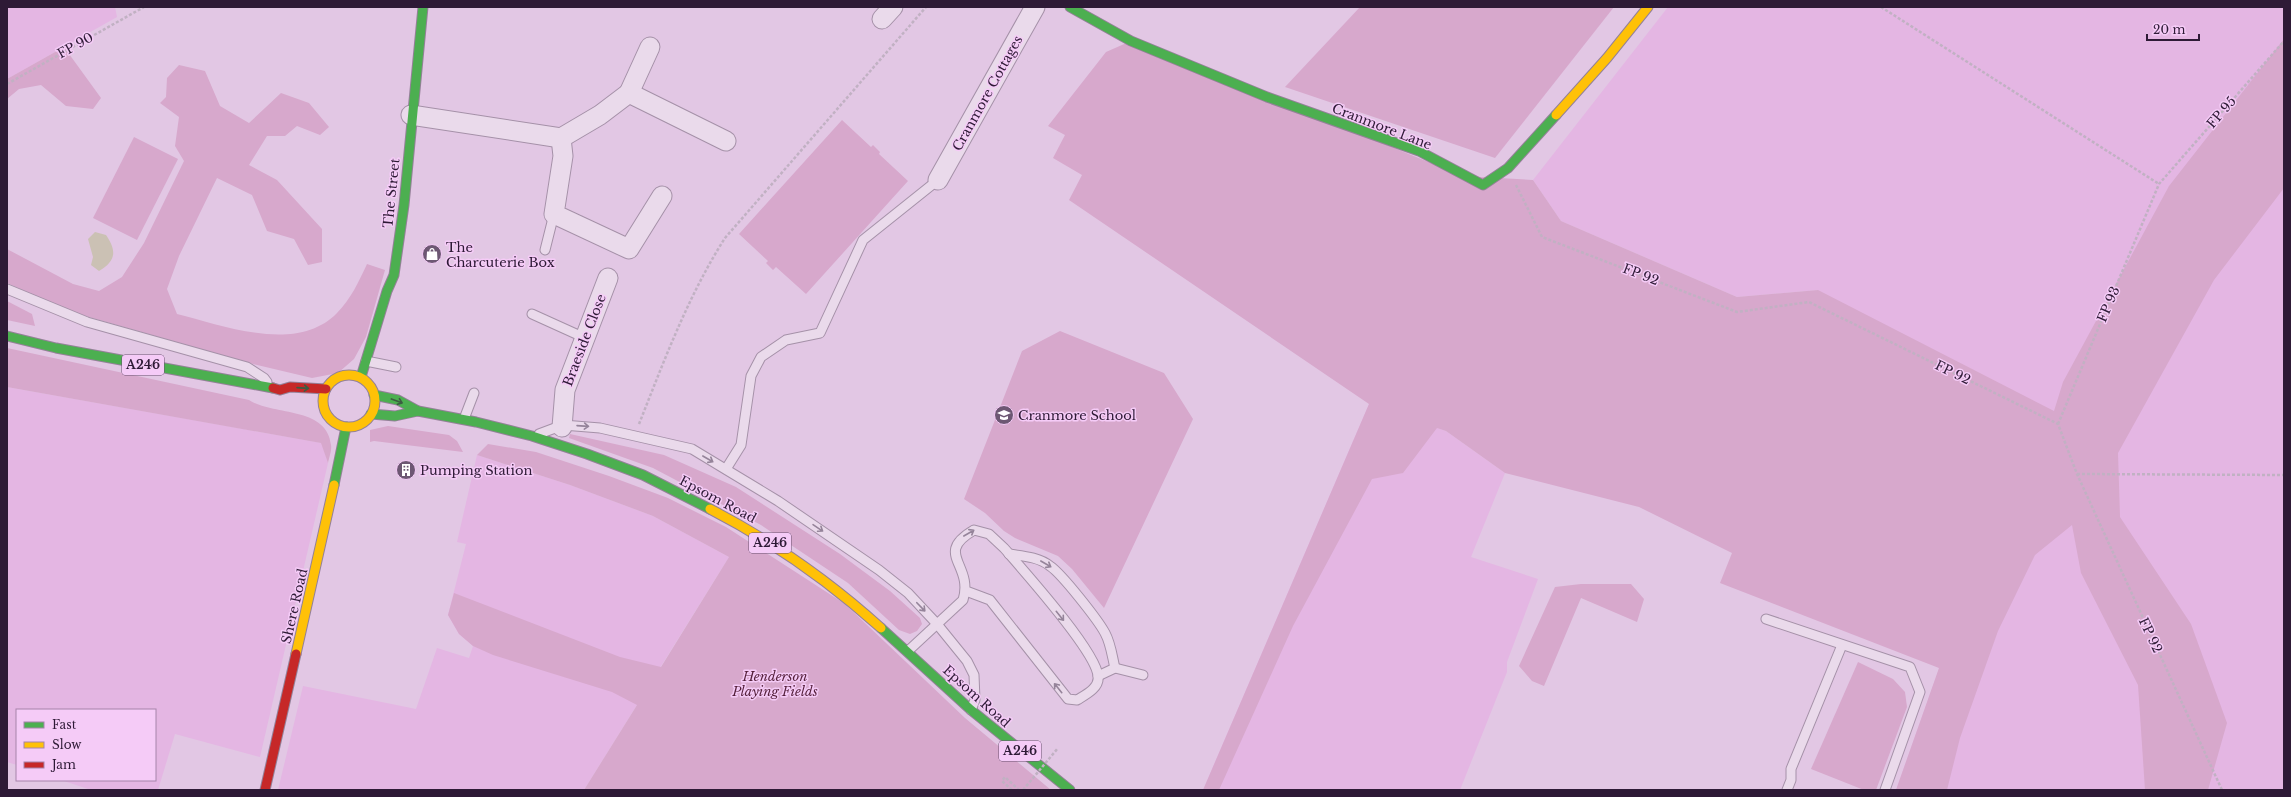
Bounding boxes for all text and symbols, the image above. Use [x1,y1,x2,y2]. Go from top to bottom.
scale bar [2147,16,2199,42]
text: 20 m [2153,22,2185,37]
street label: FP 90 [54,29,96,62]
street label: Cranmore Cottages [949,32,1026,154]
street label: FP 95 [2203,93,2240,132]
street label: Cranmore Lane [1330,100,1434,153]
street label: The Street [379,157,404,229]
place label: The Charcuterie Box [446,239,555,271]
shop icon: The Charcuterie Box [421,243,443,265]
street label: FP 92 [1620,260,1661,289]
street label: FP 93 [2093,284,2124,325]
street label: Braeside Close [559,292,610,389]
road number: A246 [122,355,164,375]
street label: FP 92 [1932,357,1973,388]
one-way arrow [296,384,309,391]
one-way arrow [390,397,402,405]
school or university icon: Cranmore School [993,404,1015,426]
place label: Cranmore School [1018,407,1136,424]
one-way arrow [576,423,589,430]
one-way arrow [702,455,714,463]
building icon: Pumping Station [395,459,417,481]
place label: Pumping Station [420,462,532,479]
street label: Epsom Road [676,472,759,527]
one-way arrow [812,524,824,532]
one-way arrow [963,529,975,537]
road number: A246 [749,533,791,553]
one-way arrow [1040,560,1052,568]
street label: Shere Road [278,567,311,645]
one-way arrow [916,602,926,612]
one-way arrow [1055,611,1064,621]
street label: FP 92 [2135,615,2166,656]
street label: Epsom Road [939,662,1014,731]
park label: Henderson Playing Fields [731,668,818,700]
one-way arrow [1054,683,1063,693]
legend [16,709,156,781]
text: Fast [52,717,77,732]
text: Slow [52,737,82,752]
road number: A246 [999,741,1041,761]
text: Jam [50,757,76,772]

